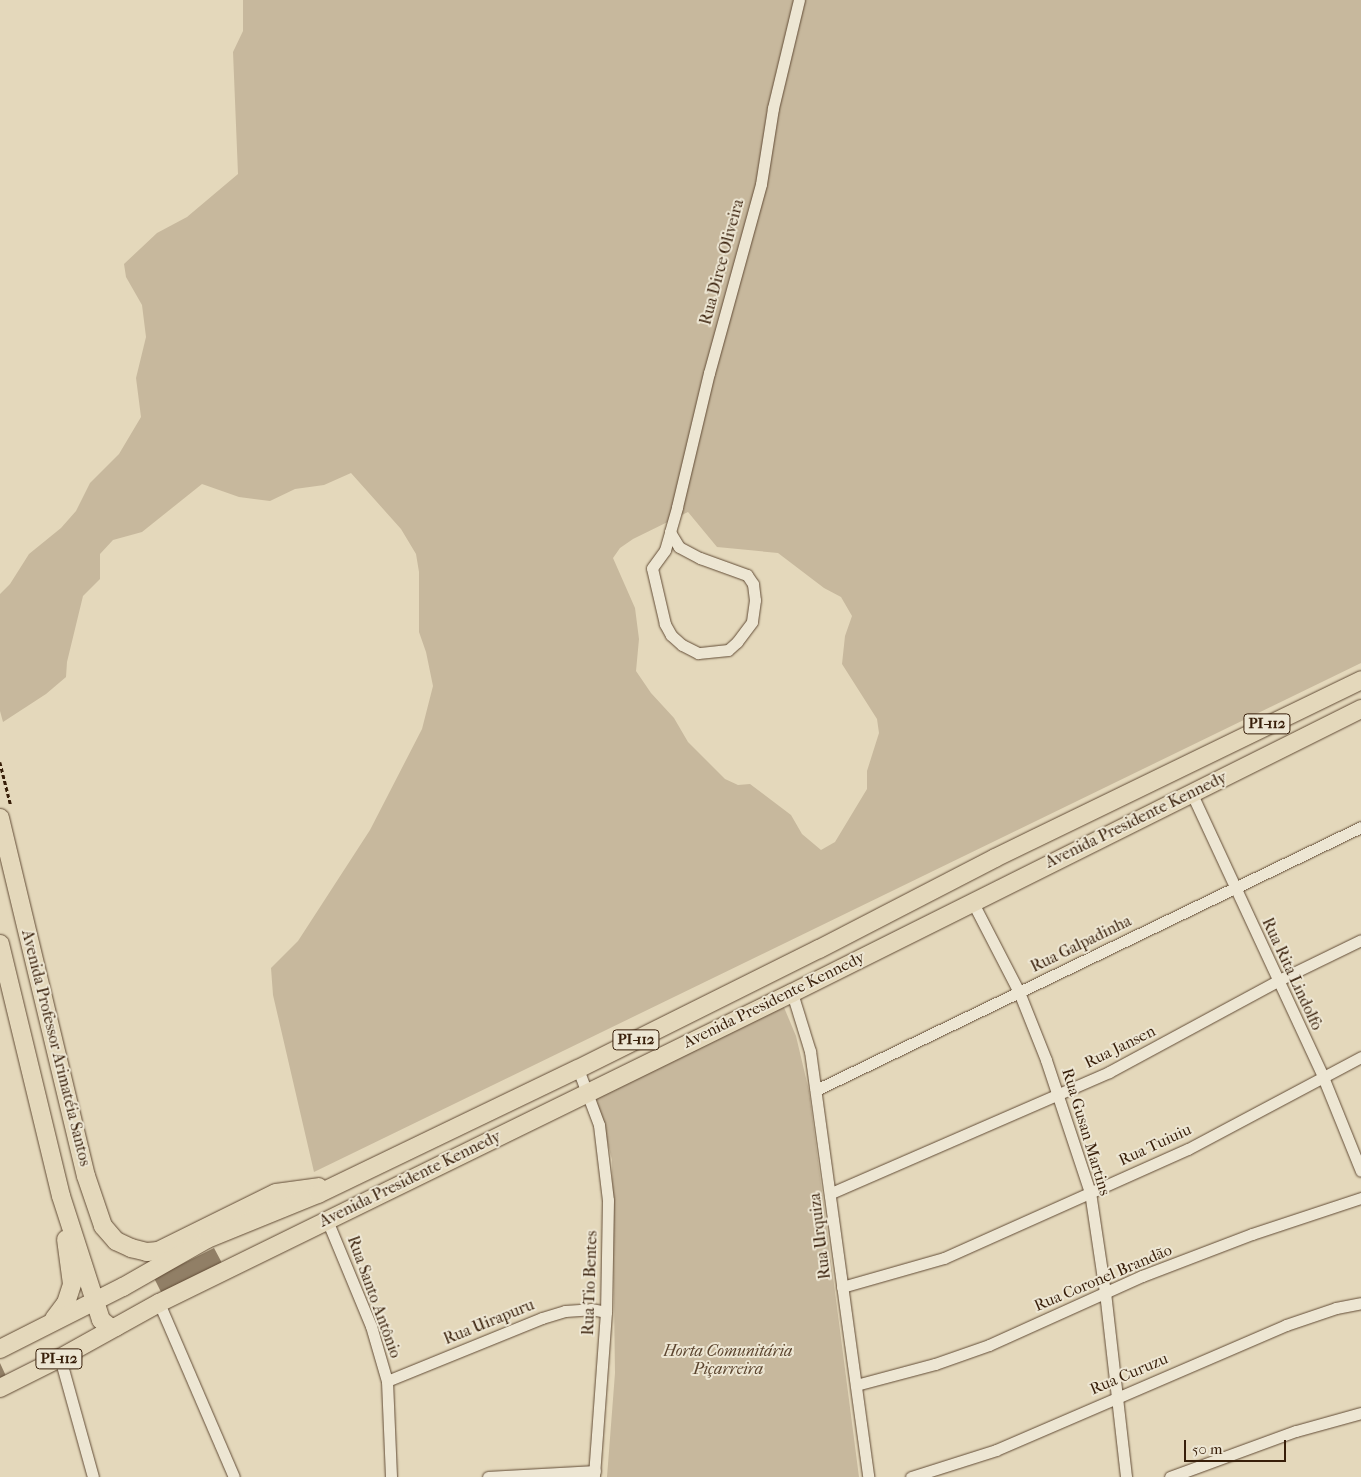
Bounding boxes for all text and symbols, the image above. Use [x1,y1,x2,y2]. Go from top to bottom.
street label: Rua Dirce Oliveira [696,197,748,327]
road number: PI-112 [1243,712,1291,736]
street label: Avenida Presidente Kennedy [1042,768,1230,872]
street label: Rua Galpadinha [1028,911,1134,977]
street label: Rua Rita Lindolfo [1258,915,1326,1033]
street label: Avenida Professor Arimatéia Santos [17,928,95,1168]
street label: Avenida Presidente Kennedy [680,948,868,1052]
street label: Rua Jansen [1081,1022,1159,1072]
road number: PI-112 [612,1028,660,1052]
street label: Rua Gusan Martins [1057,1066,1115,1198]
street label: Rua Tuiuiu [1116,1120,1194,1170]
street label: Avenida Presidente Kennedy [316,1127,504,1231]
street label: Rua Urquiza [805,1192,835,1280]
street label: Rua Tio Bentes [579,1230,601,1336]
street label: Rua Santo Antônio [343,1233,405,1361]
street label: Rua Coronel Brandão [1031,1240,1175,1316]
street label: Rua Uirapuru [441,1295,537,1349]
park label: Horta Comunitária Piçarreira [664,1341,792,1379]
road number: PI-112 [35,1346,83,1372]
street label: Rua Curuzu [1087,1349,1171,1399]
scale bar [1186,1430,1288,1462]
text: 50 m [1192,1440,1222,1458]

